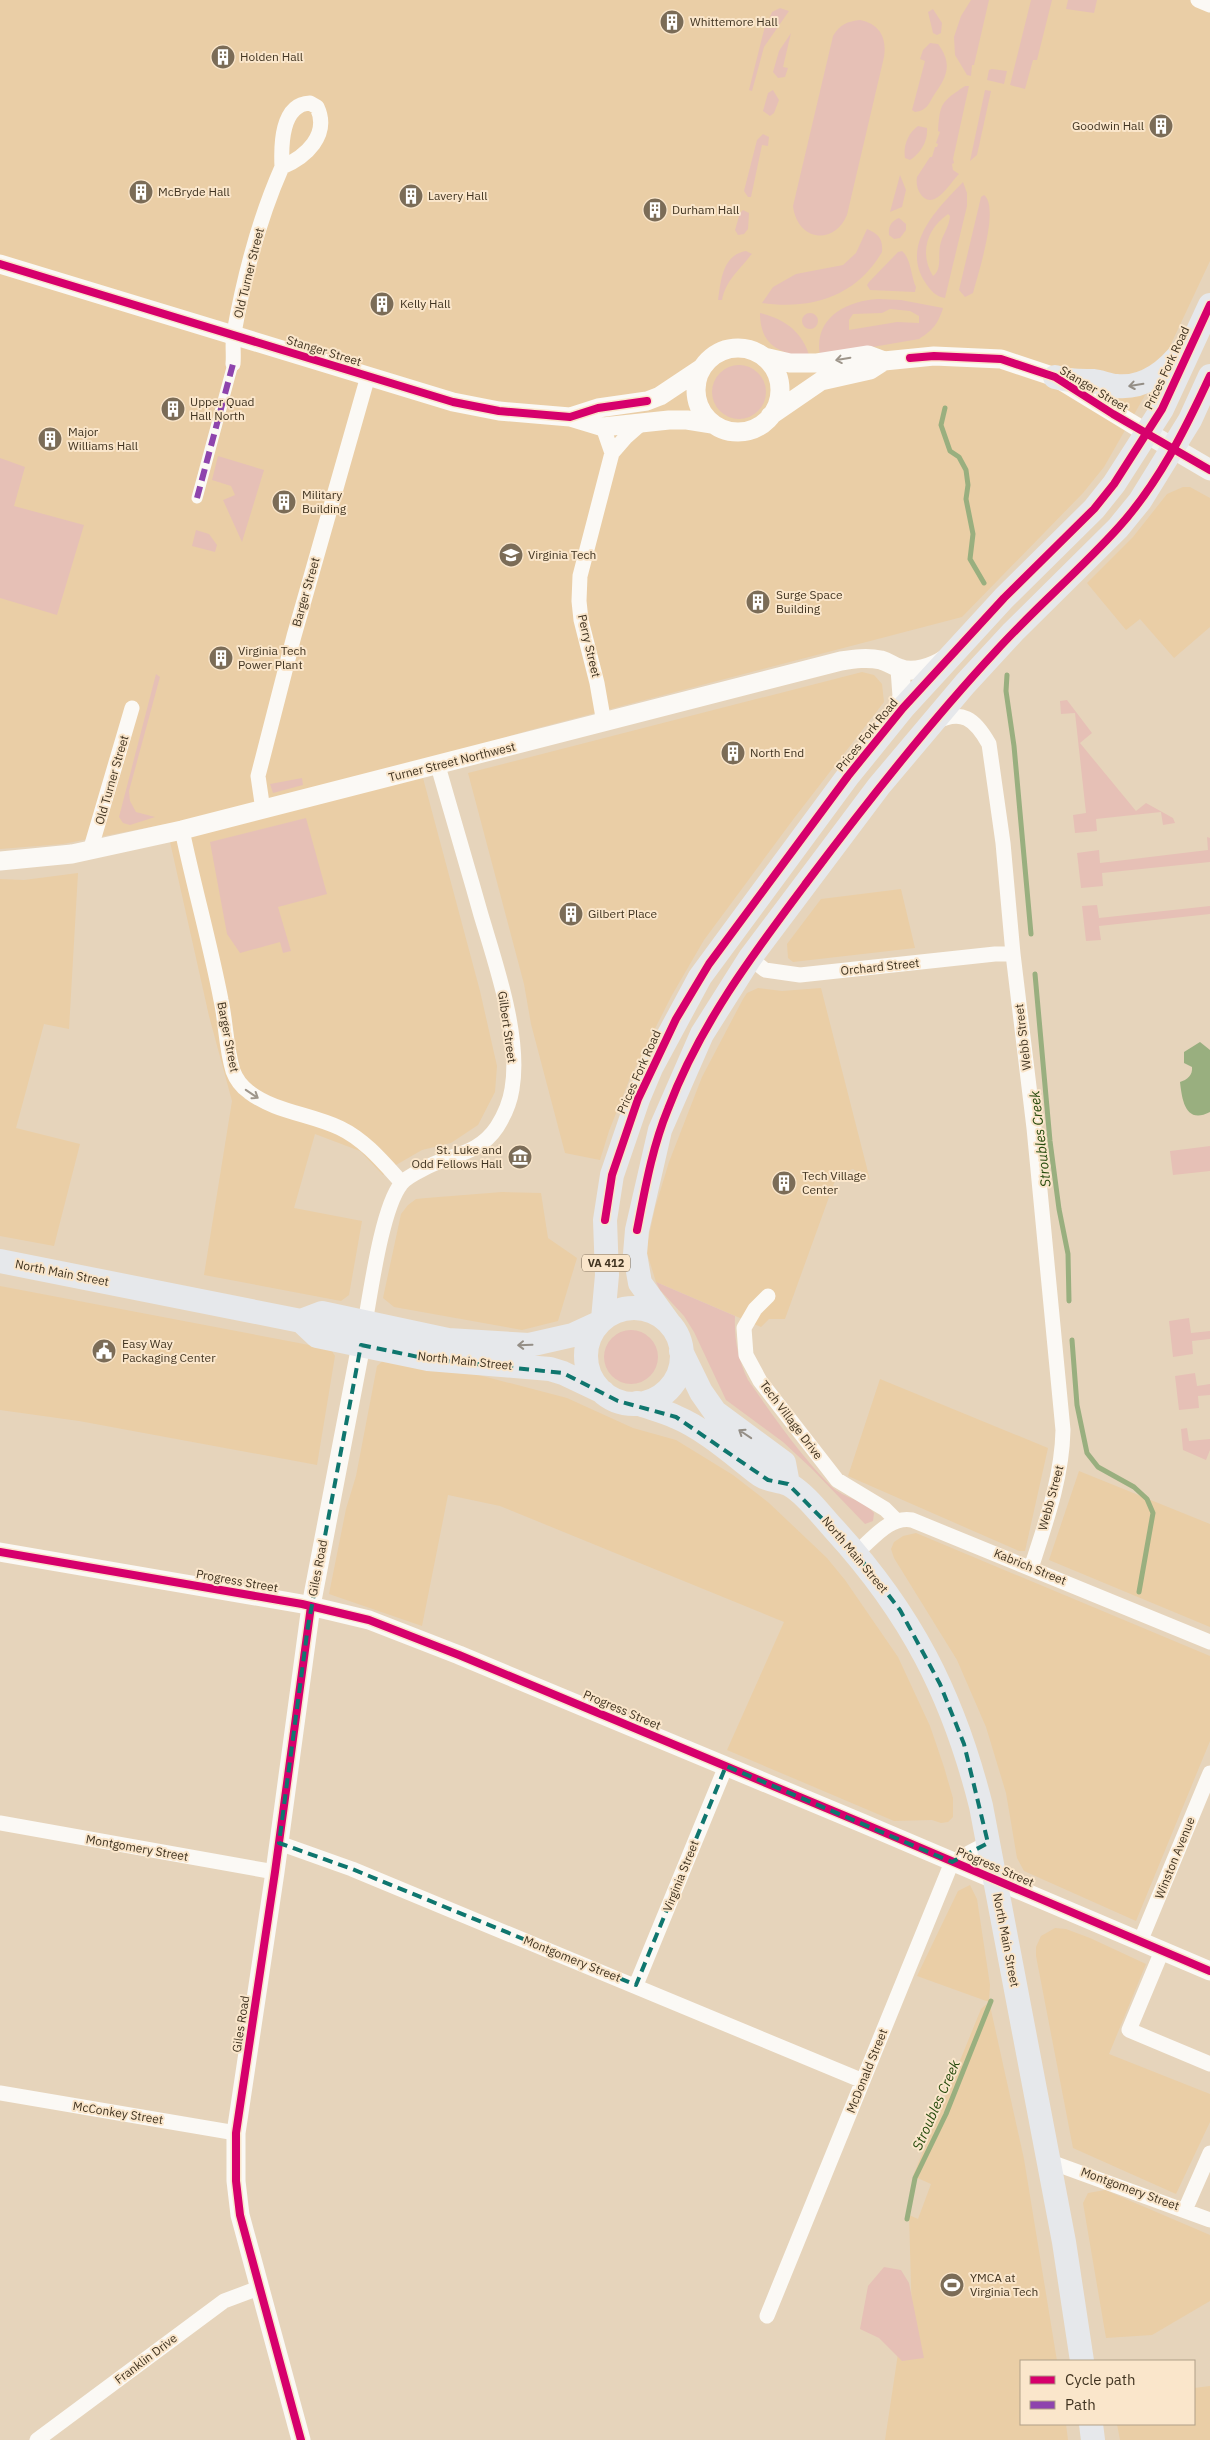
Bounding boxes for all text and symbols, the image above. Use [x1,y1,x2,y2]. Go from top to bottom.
building icon: Whittemore Hall [659,9,685,35]
place label: Whittemore Hall [690,14,778,29]
building icon: Holden Hall [210,44,236,70]
place label: Holden Hall [240,49,303,64]
building icon: Goodwin Hall [1148,113,1174,139]
place label: Goodwin Hall [1072,118,1144,133]
building icon: McBryde Hall [128,179,154,205]
building icon: Lavery Hall [398,183,424,209]
place label: McBryde Hall [158,184,230,199]
place label: Lavery Hall [428,188,487,203]
building icon: Durham Hall [642,197,668,223]
place label: Durham Hall [672,202,739,217]
street label: Old Turner Street [230,226,267,320]
building icon: Kelly Hall [369,291,395,317]
place label: Kelly Hall [400,296,450,311]
street label: Prices Fork Road [1141,324,1192,412]
street label: Stanger Street [285,332,363,369]
one-way arrow [835,355,851,365]
street label: Stanger Street [1057,362,1131,415]
one-way arrow [1128,380,1144,390]
place label: Upper Quad Hall North [190,394,255,423]
building icon: Upper Quad Hall North [160,396,186,422]
place label: Major Williams Hall [68,424,138,453]
building icon: Major Williams Hall [37,426,63,452]
place label: Military Building [302,487,347,516]
building icon: Military Building [271,489,297,515]
school or university icon: Virginia Tech [498,542,524,568]
place label: Virginia Tech [528,547,596,562]
street label: Barger Street [288,555,323,628]
place label: Surge Space Building [776,587,843,616]
building icon: Surge Space Building [745,589,771,615]
street label: Perry Street [575,613,604,679]
place label: Virginia Tech Power Plant [238,643,306,672]
building icon: Virginia Tech Power Plant [208,645,234,671]
street label: Prices Fork Road [832,695,901,774]
street label: Old Turner Street [92,733,131,826]
street label: Turner Street Northwest [387,738,517,785]
building icon: North End [720,740,746,766]
place label: North End [750,745,804,760]
building icon: Gilbert Place [558,901,584,927]
place label: Gilbert Place [588,906,658,921]
street label: Orchard Street [840,955,920,978]
street label: Gilbert Street [495,990,520,1064]
street label: Barger Street [214,1000,243,1073]
street label: Webb Street [1011,1003,1034,1071]
street label: Prices Fork Road [613,1028,664,1116]
one-way arrow [245,1088,259,1099]
water label: Stroubles Creek [1025,1089,1055,1188]
place label: St. Luke and Odd Fellows Hall [411,1142,502,1171]
museum icon: St. Luke and Odd Fellows Hall [507,1144,533,1170]
place label: Tech Village Center [802,1168,867,1197]
building icon: Tech Village Center [771,1170,797,1196]
road number: VA 412 [582,1254,630,1272]
street label: North Main Street [14,1256,110,1289]
place label: Easy Way Packaging Center [122,1336,216,1365]
public building icon: Easy Way Packaging Center [91,1338,117,1364]
one-way arrow [517,1340,533,1349]
street label: North Main Street [417,1348,513,1373]
street label: Tech Village Drive [757,1377,826,1463]
one-way arrow [738,1429,752,1439]
street label: Webb Street [1035,1464,1066,1532]
street label: North Main Street [819,1513,892,1596]
street label: Giles Road [305,1538,330,1598]
street label: Kabrich Street [992,1545,1069,1588]
street label: Progress Street [195,1566,279,1595]
street label: Progress Street [581,1686,663,1733]
street label: Winston Avenue [1151,1814,1198,1901]
street label: Montgomery Street [85,1831,189,1864]
street label: Virginia Street [659,1838,702,1914]
street label: Progress Street [954,1843,1036,1890]
street label: North Main Street [990,1892,1023,1988]
street label: Montgomery Street [521,1932,623,1985]
street label: Giles Road [229,1994,252,2053]
street label: McDonald Street [843,2026,890,2115]
water label: Stroubles Creek [908,2056,964,2153]
street label: McConkey Street [72,2098,164,2127]
street label: Montgomery Street [1079,2164,1181,2213]
place label: YMCA at Virginia Tech [970,2270,1038,2299]
sports icon: YMCA at Virginia Tech [939,2272,965,2298]
street label: Franklin Drive [112,2330,180,2387]
legend [1020,2360,1195,2425]
text: Cycle path [1065,2370,1136,2389]
text: Path [1065,2395,1096,2414]

